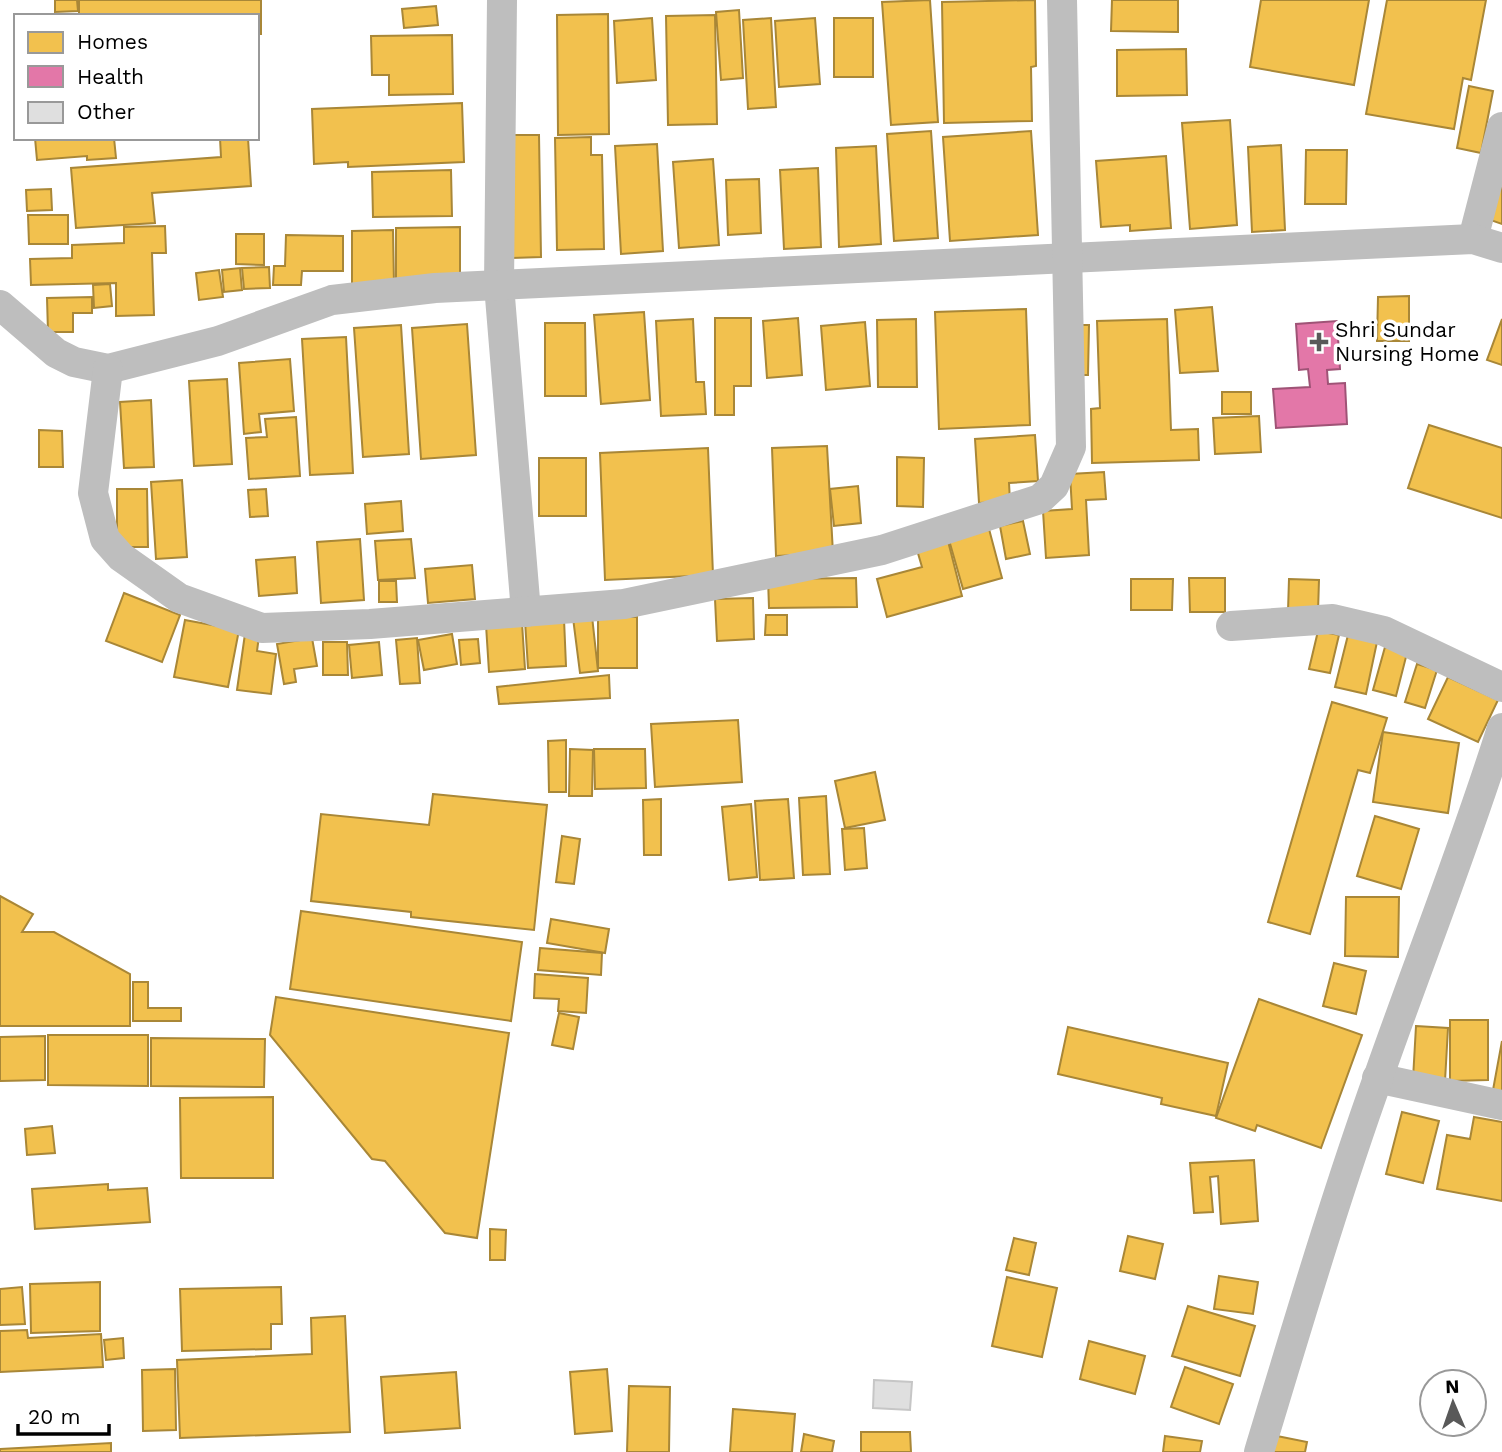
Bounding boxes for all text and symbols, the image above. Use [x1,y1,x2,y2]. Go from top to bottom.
legend [14,14,259,140]
text: Homes [77,29,148,54]
text: Health [77,64,144,89]
text: Other [77,99,136,124]
place label: Shri Sundar Nursing Home [1335,317,1479,366]
marker: Shri Sundar Nursing Home [1309,332,1329,352]
north arrow [1418,1368,1488,1438]
text: N [1445,1375,1460,1398]
scale bar [18,1392,108,1436]
text: 20 m [28,1404,80,1429]

